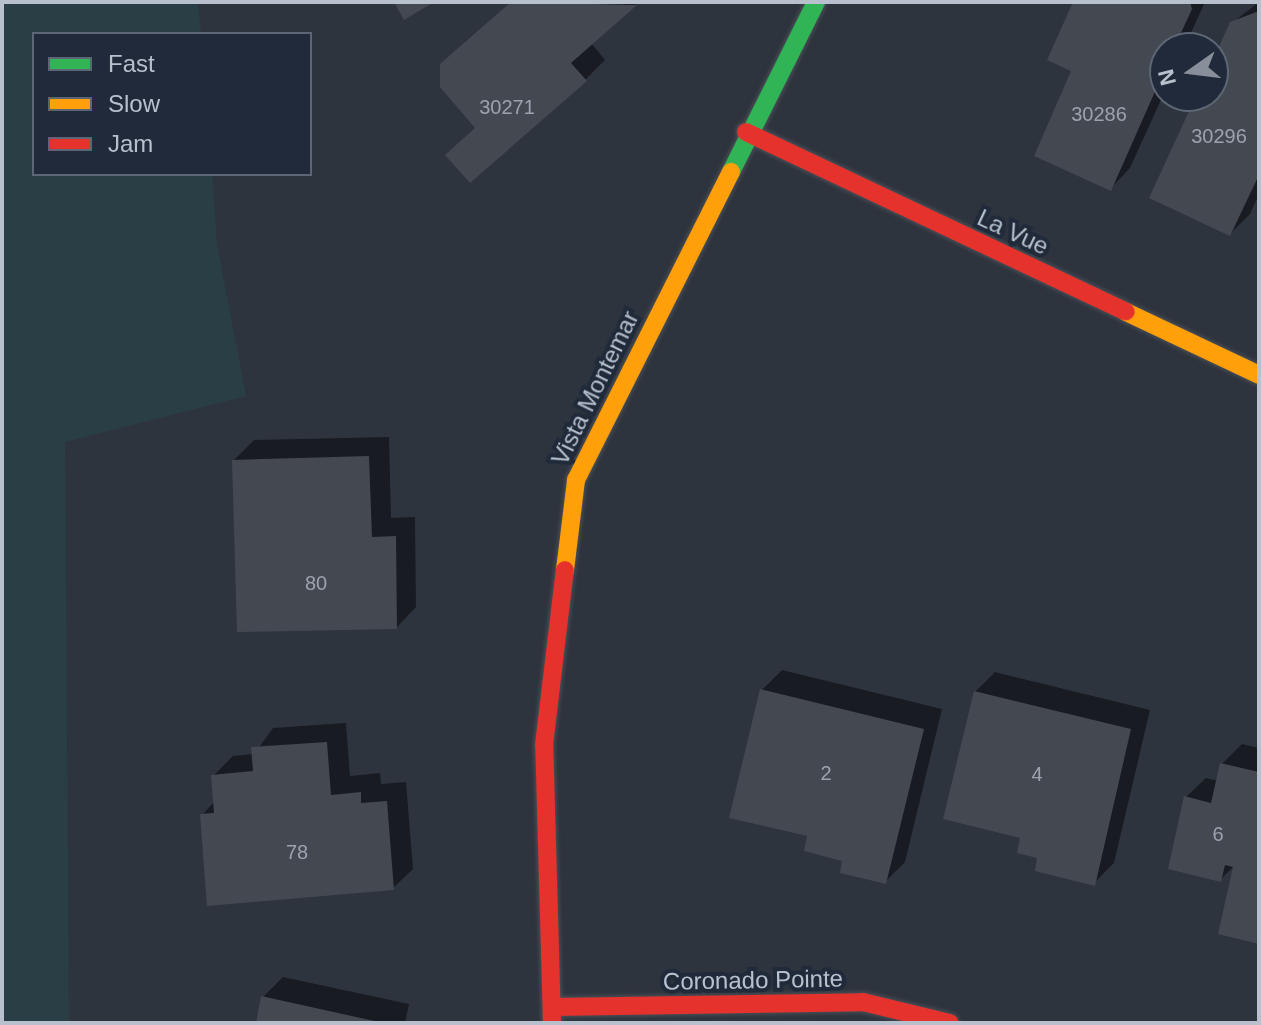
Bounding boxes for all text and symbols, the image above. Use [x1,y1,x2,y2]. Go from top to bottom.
legend [32,32,312,176]
north arrow [1149,32,1229,112]
text: Fast [108,50,155,77]
text: N [1153,67,1181,88]
text: Slow [108,90,160,117]
house number: 30271 [479,95,535,119]
house number: 30286 [1071,102,1127,126]
house number: 30296 [1191,124,1247,148]
text: Jam [108,130,153,157]
street label: La Vue [973,203,1053,261]
street label: Vista Montemar [545,306,645,470]
house number: 80 [305,571,327,595]
house number: 2 [820,761,832,785]
house number: 4 [1031,762,1043,786]
house number: 6 [1212,822,1224,846]
house number: 78 [286,840,308,864]
street label: Coronado Pointe [663,964,843,996]

